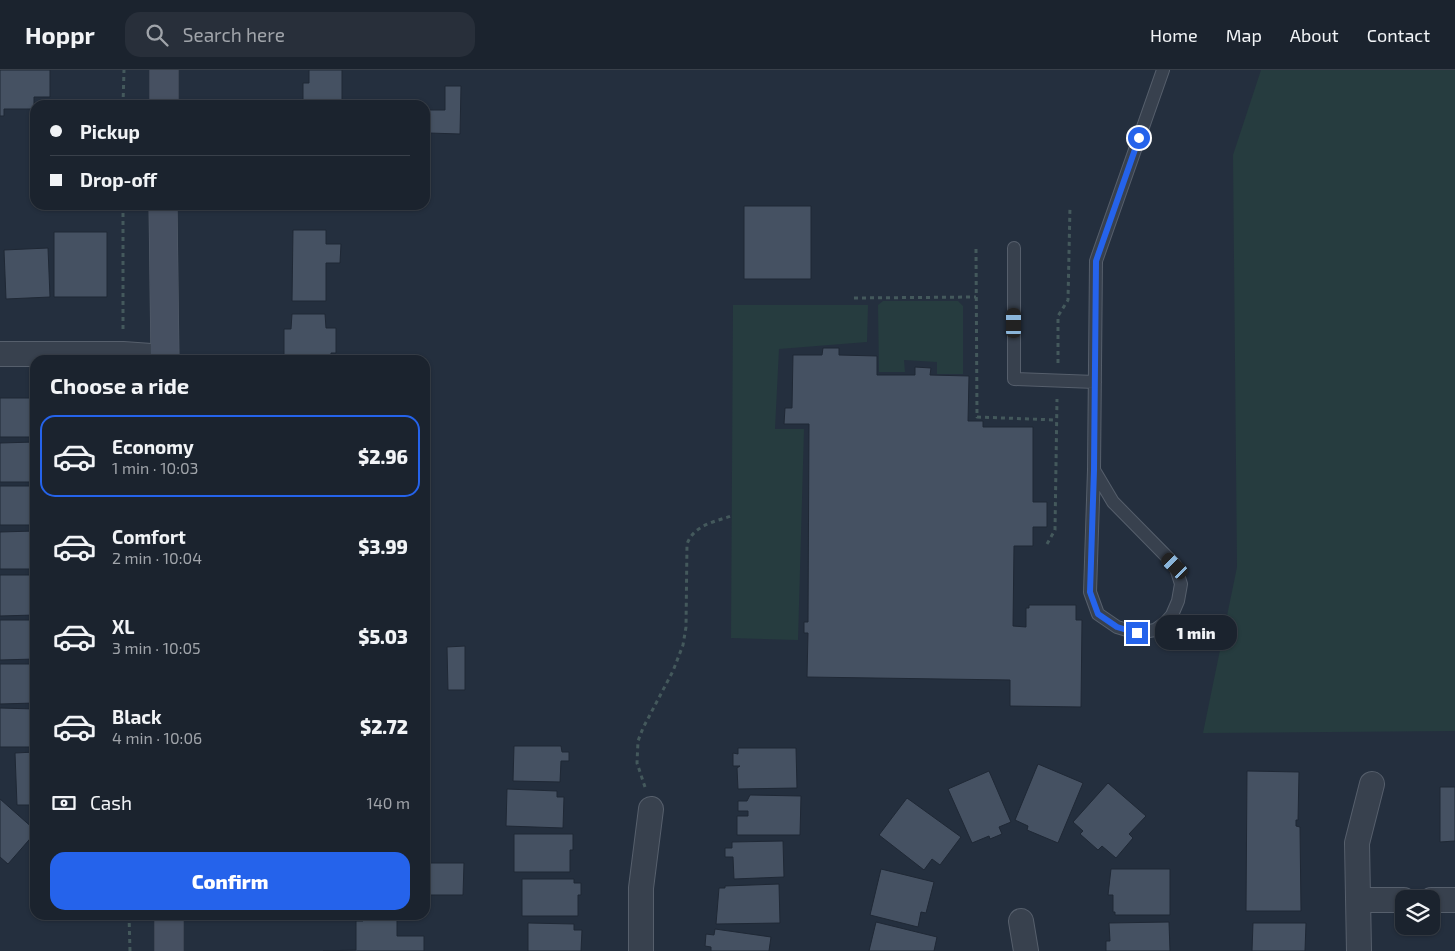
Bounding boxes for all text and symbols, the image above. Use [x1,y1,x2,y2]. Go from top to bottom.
search box [125,12,475,57]
text: Hoppr [25,20,95,49]
icon: search [143,21,171,49]
text: Search here [183,23,285,46]
text: Home [1150,24,1198,46]
text: Map [1226,24,1262,46]
text: About [1290,24,1339,46]
text: Contact [1367,24,1430,46]
text: Pickup [80,120,140,143]
route start [1128,127,1150,149]
text: Drop-off [80,168,157,191]
car [1006,308,1021,338]
text: Choose a ride [50,372,189,398]
icon: car [52,434,97,479]
text: Economy [112,435,194,458]
text: $2.96 [358,445,408,468]
text: 1 min · 10:03 [112,458,198,477]
icon: car [52,524,97,569]
text: Comfort [112,525,186,548]
text: $3.99 [358,535,408,558]
text: 2 min · 10:04 [112,548,202,567]
car [1159,550,1190,582]
icon: car [52,614,97,659]
text: XL [112,615,134,638]
callout: 1 min [1154,616,1237,650]
route end [1126,622,1148,644]
text: 1 min [1176,623,1216,642]
text: $5.03 [358,625,408,648]
text: 3 min · 10:05 [112,638,201,657]
icon: car [52,704,97,749]
text: Black [112,705,162,728]
text: $2.72 [360,715,408,738]
text: 4 min · 10:06 [112,728,202,747]
icon: cash [50,789,78,817]
text: Cash [90,791,132,814]
text: 140 m [367,793,410,812]
button: Confirm [50,852,410,910]
map controls [1395,890,1440,935]
button: layers [1395,890,1440,935]

